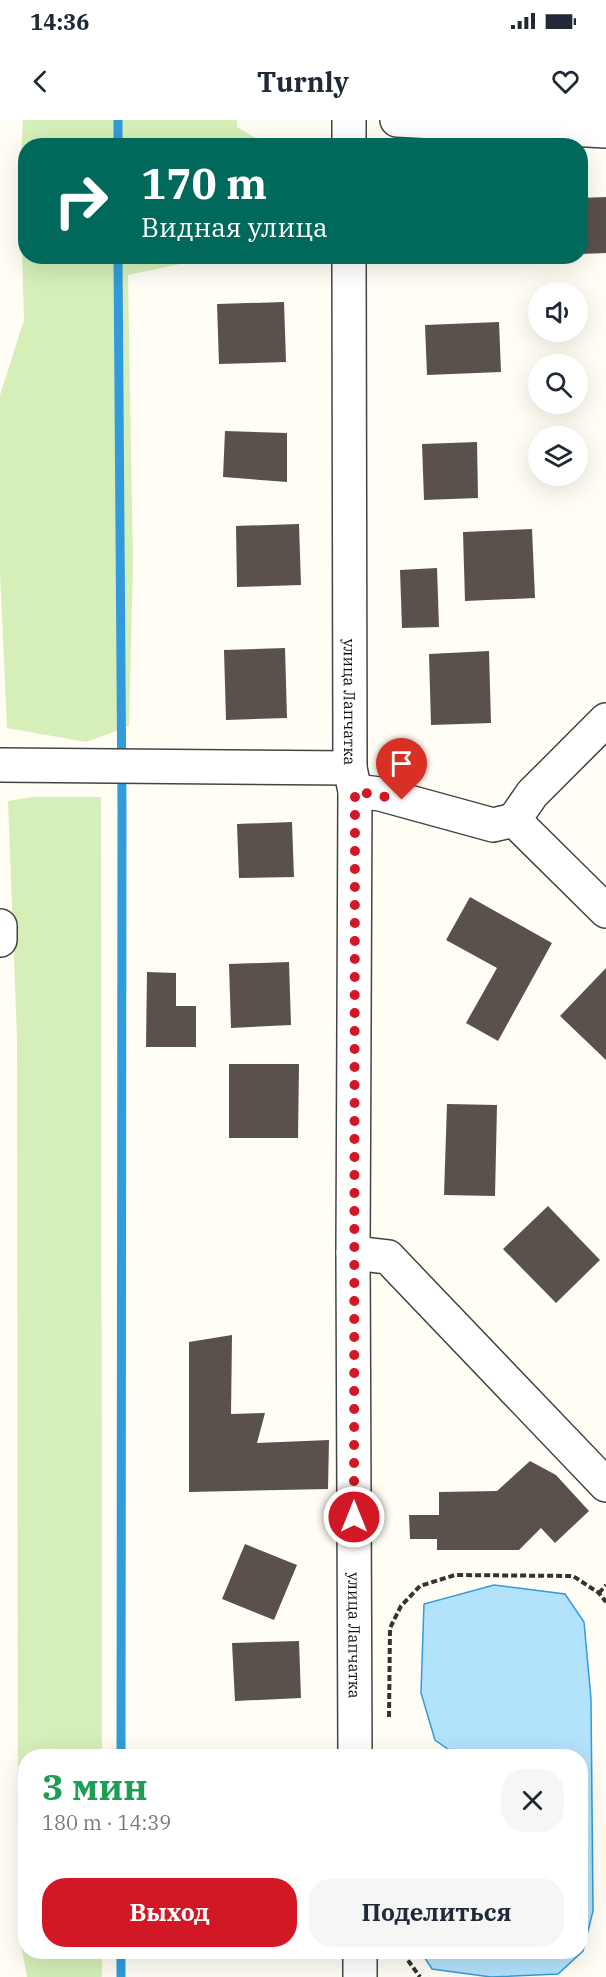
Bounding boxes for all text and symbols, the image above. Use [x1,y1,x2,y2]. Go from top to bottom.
text: 14:36 [30,7,89,36]
text: Turnly [257,64,349,99]
icon: back [24,65,57,98]
icon: heart [549,65,582,98]
text: 170 m [141,156,267,211]
icon: right [42,162,120,240]
text: Видная улица [141,209,328,244]
map controls [528,282,588,486]
button: sound [528,282,588,342]
button: search [528,354,588,414]
button: layers [528,426,588,486]
street label: улица Лапчатка [340,639,360,765]
pin [376,738,427,800]
icon: arrive [385,747,418,780]
position arrow [322,1485,386,1549]
street label: улица Лапчатка [344,1572,365,1699]
text: 3 мин [42,1763,148,1810]
button: close [501,1769,564,1832]
text: 180 m · 14:39 [42,1809,171,1836]
button: Выход [42,1878,297,1947]
button: Поделиться [309,1878,564,1947]

